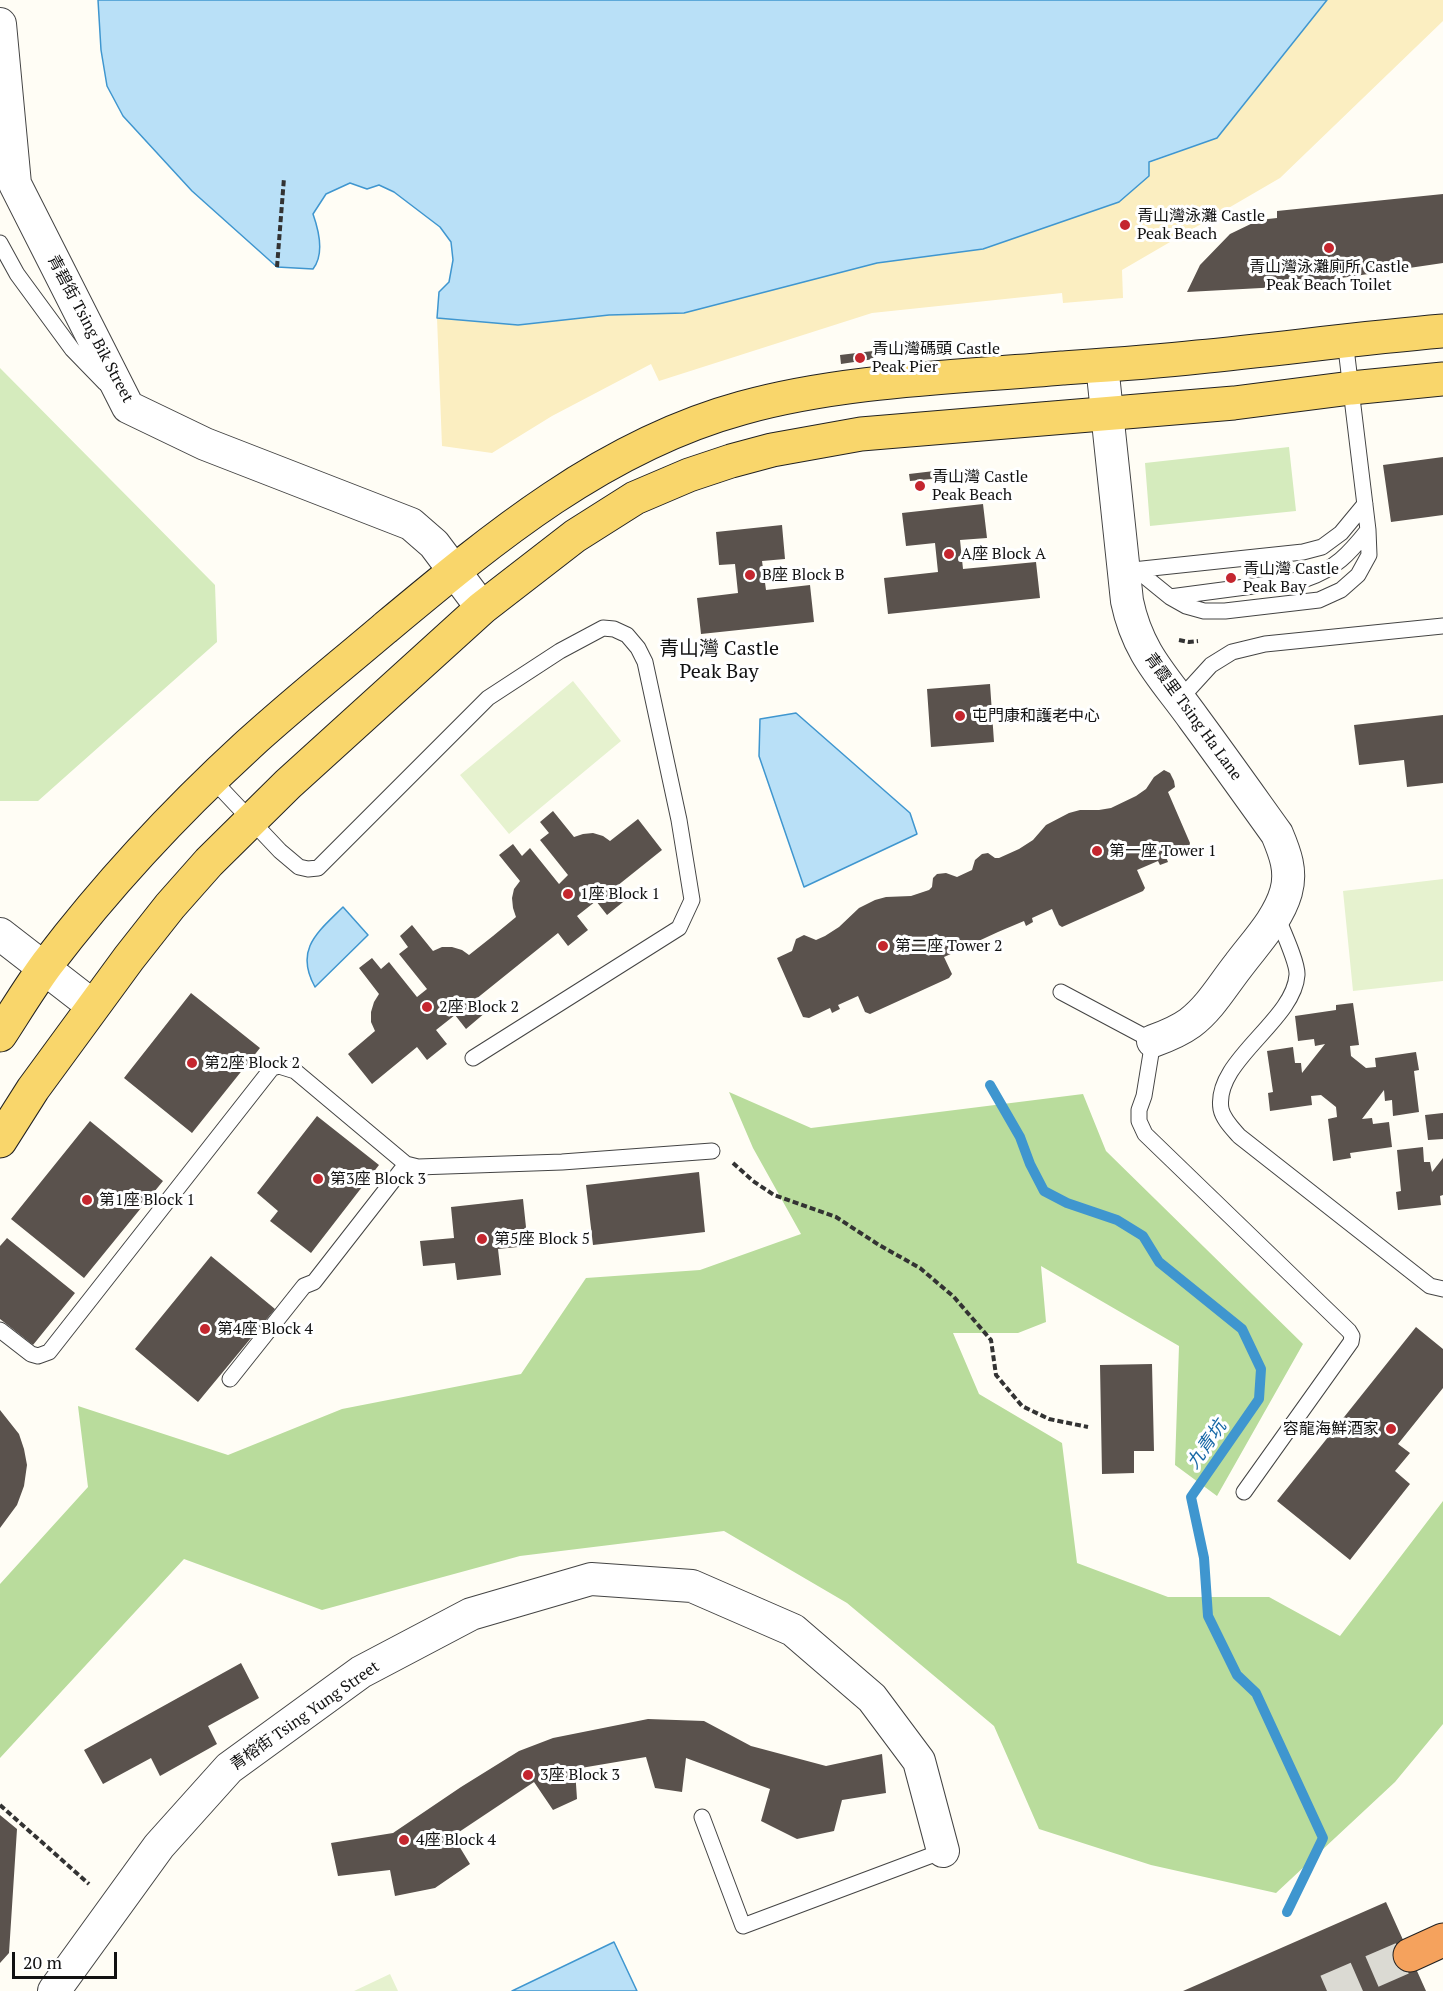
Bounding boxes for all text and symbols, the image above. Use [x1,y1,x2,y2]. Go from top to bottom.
place label: 青山灣泳灘 Castle Peak Beach [1137,206,1265,244]
marker: 青山灣泳灘 Castle Peak Beach [1118,218,1132,232]
marker: 青山灣泳灘廁所 Castle Peak Beach Toilet [1322,241,1336,255]
street label: 青碧街 Tsing Bik Street [43,252,137,406]
place label: 青山灣泳灘廁所 Castle Peak Beach Toilet [1249,257,1409,295]
place label: 青山灣碼頭 Castle Peak Pier [872,339,1000,377]
marker: 青山灣碼頭 Castle Peak Pier [853,351,867,365]
place label: 青山灣 Castle Peak Beach [932,467,1028,505]
marker: 青山灣 Castle Peak Beach [913,479,927,493]
place label: A座 Block A [961,544,1046,564]
marker: A座 Block A [942,547,956,561]
place label: 青山灣 Castle Peak Bay [1243,559,1339,597]
place label: B座 Block B [762,565,845,585]
marker: B座 Block B [743,568,757,582]
marker: 青山灣 Castle Peak Bay [1224,571,1238,585]
district label: 青山灣 Castle Peak Bay [659,637,779,684]
street label: 青霞里 Tsing Ha Lane [1140,650,1246,784]
place label: 屯門康和護老中心 [972,706,1100,726]
marker: 屯門康和護老中心 [953,709,967,723]
place label: 第一座 Tower 1 [1109,841,1217,861]
marker: 第一座 Tower 1 [1090,844,1104,858]
place label: 1座 Block 1 [580,884,660,904]
marker: 1座 Block 1 [561,887,575,901]
place label: 第二座 Tower 2 [895,936,1003,956]
marker: 第二座 Tower 2 [876,939,890,953]
place label: 2座 Block 2 [439,997,519,1017]
marker: 2座 Block 2 [420,1000,434,1014]
place label: 第2座 Block 2 [204,1053,300,1073]
marker: 第2座 Block 2 [185,1056,199,1070]
place label: 第3座 Block 3 [330,1169,426,1189]
marker: 第3座 Block 3 [311,1172,325,1186]
place label: 第1座 Block 1 [99,1190,195,1210]
marker: 第1座 Block 1 [80,1193,94,1207]
place label: 第5座 Block 5 [494,1229,590,1249]
marker: 第5座 Block 5 [475,1232,489,1246]
place label: 第4座 Block 4 [217,1319,313,1339]
marker: 第4座 Block 4 [198,1322,212,1336]
water label: 九青坑 [1183,1417,1231,1473]
place label: 容龍海鮮酒家 [1283,1419,1379,1439]
marker: 容龍海鮮酒家 [1384,1422,1398,1436]
street label: 青榕街 Tsing Yung Street [227,1657,383,1775]
place label: 3座 Block 3 [540,1765,620,1785]
marker: 3座 Block 3 [521,1768,535,1782]
place label: 4座 Block 4 [416,1830,496,1850]
marker: 4座 Block 4 [397,1833,411,1847]
scale bar [15,1940,120,1978]
text: 20 m [23,1950,62,1974]

